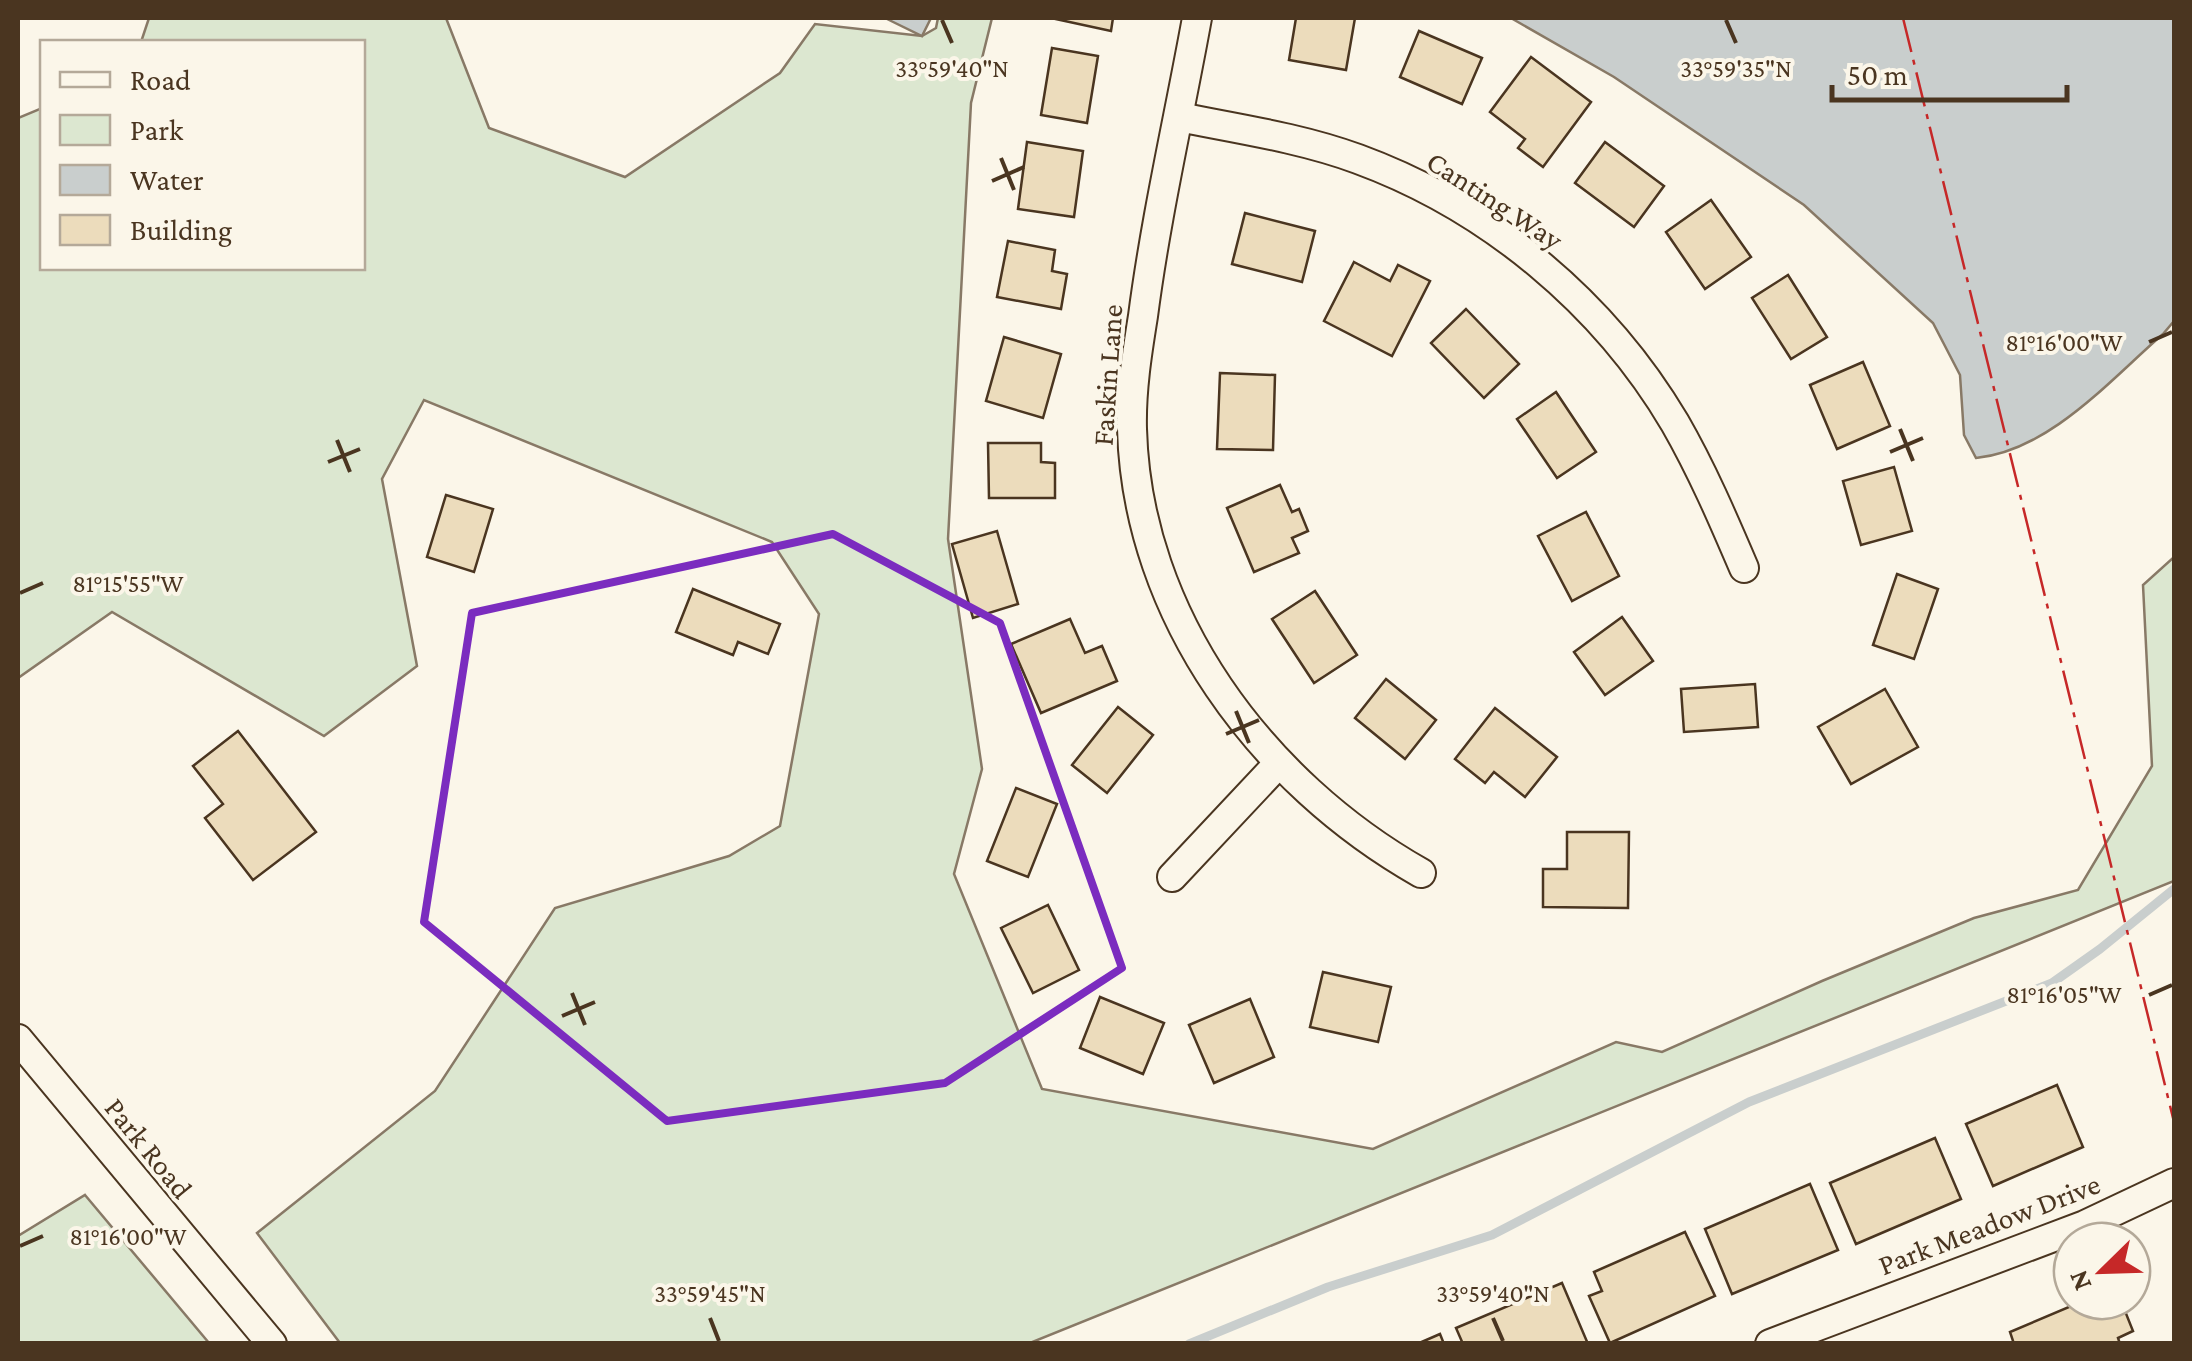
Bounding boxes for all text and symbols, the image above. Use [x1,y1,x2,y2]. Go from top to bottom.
legend [40,40,365,270]
scale bar [1832,40,2067,102]
text: 33°59'40"N [895,55,1009,82]
text: 33°59'35"N [1680,55,1792,82]
text: 50 m [1847,58,1908,91]
text: Road [130,63,191,96]
text: Park [130,113,184,146]
street label: Canting Way [1420,144,1569,257]
text: Water [130,163,204,196]
text: Building [130,213,232,247]
street label: Faskin Lane [1086,303,1128,447]
text: 81°16'00"W [2005,329,2123,356]
text: 81°15'55"W [72,570,184,597]
text: 81°16'05"W [2007,981,2121,1008]
street label: Park Road [98,1091,200,1205]
street label: Park Meadow Drive [1874,1167,2104,1281]
north arrow [2052,1221,2152,1321]
text: 81°16'00"W [69,1223,187,1250]
text: N [2061,1266,2097,1295]
text: 33°59'45"N [654,1280,766,1307]
text: 33°59'40"N [1436,1280,1550,1307]

